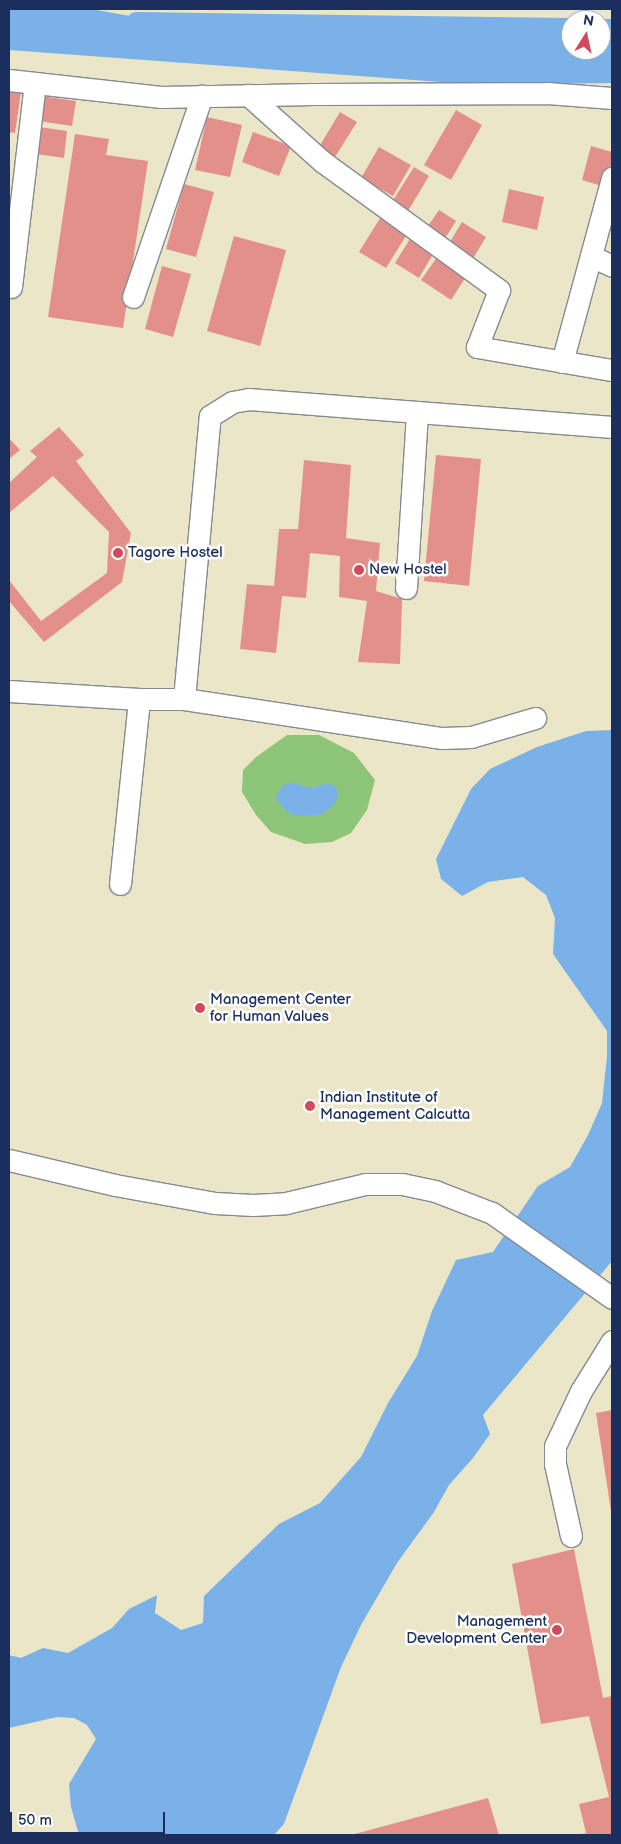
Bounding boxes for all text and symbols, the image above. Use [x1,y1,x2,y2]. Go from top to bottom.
north arrow [561,10,611,60]
text: N [582,11,595,30]
place label: Tagore Hostel [128,544,222,562]
marker: Tagore Hostel [112,547,124,559]
place label: New Hostel [369,561,447,579]
marker: New Hostel [353,564,365,576]
place label: Management Center for Human Values [210,990,351,1025]
marker: Management Center for Human Values [194,1002,206,1014]
place label: Indian Institute of Management Calcutta [320,1088,470,1123]
marker: Indian Institute of Management Calcutta [304,1100,316,1112]
place label: Management Development Center [406,1612,547,1647]
marker: Management Development Center [551,1624,563,1636]
scale bar [12,1802,168,1834]
text: 50 m [18,1811,52,1830]

